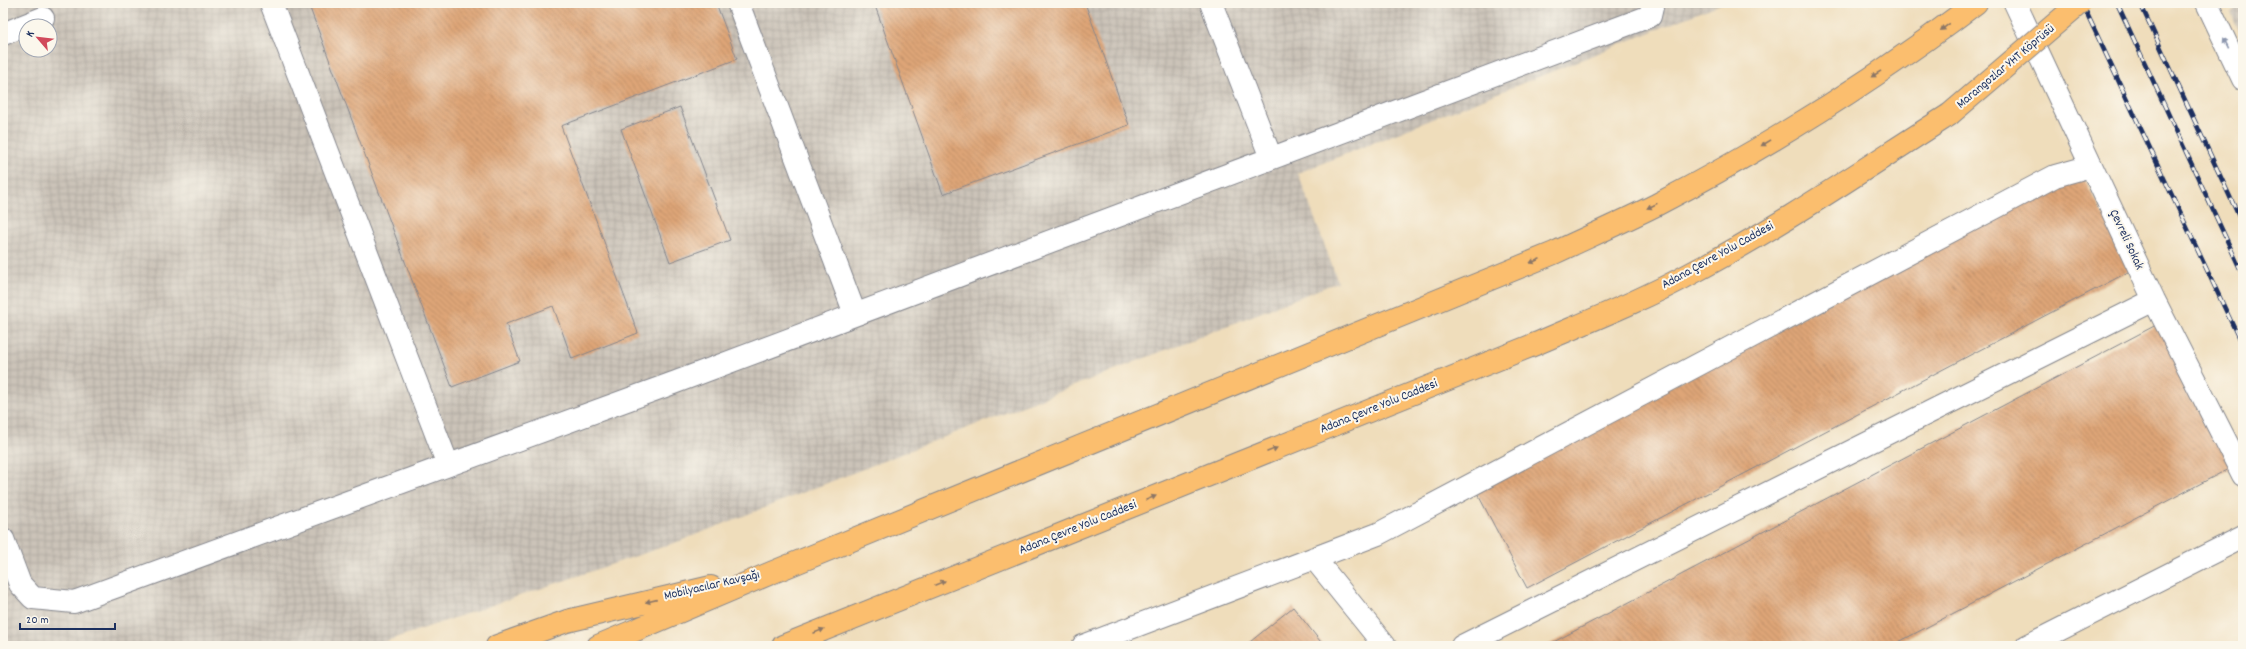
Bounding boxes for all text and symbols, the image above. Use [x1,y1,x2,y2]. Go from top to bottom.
north arrow [18,18,58,58]
street label: Marangozlar YHT Köprüsü [1953,20,2059,114]
one-way arrow [1940,22,1950,30]
text: K [23,28,39,40]
one-way arrow [2223,38,2229,49]
one-way arrow [1870,71,1882,78]
one-way arrow [1760,140,1772,147]
one-way arrow [1647,203,1658,209]
street label: Çevreli Sokak [2104,207,2148,273]
street label: Adana Çevre Yolu Caddesi [1658,217,1778,295]
one-way arrow [1529,258,1540,264]
street label: Adana Çevre Yolu Caddesi [1317,374,1441,439]
one-way arrow [1266,447,1277,453]
street label: Adana Çevre Yolu Caddesi [1016,495,1140,560]
one-way arrow [1146,495,1158,501]
street label: Mobilyacılar Kavşağı [662,566,762,606]
one-way arrow [934,580,946,586]
one-way arrow [645,598,657,604]
scale bar [20,605,115,631]
text: 20 m [26,612,49,629]
one-way arrow [813,628,825,634]

